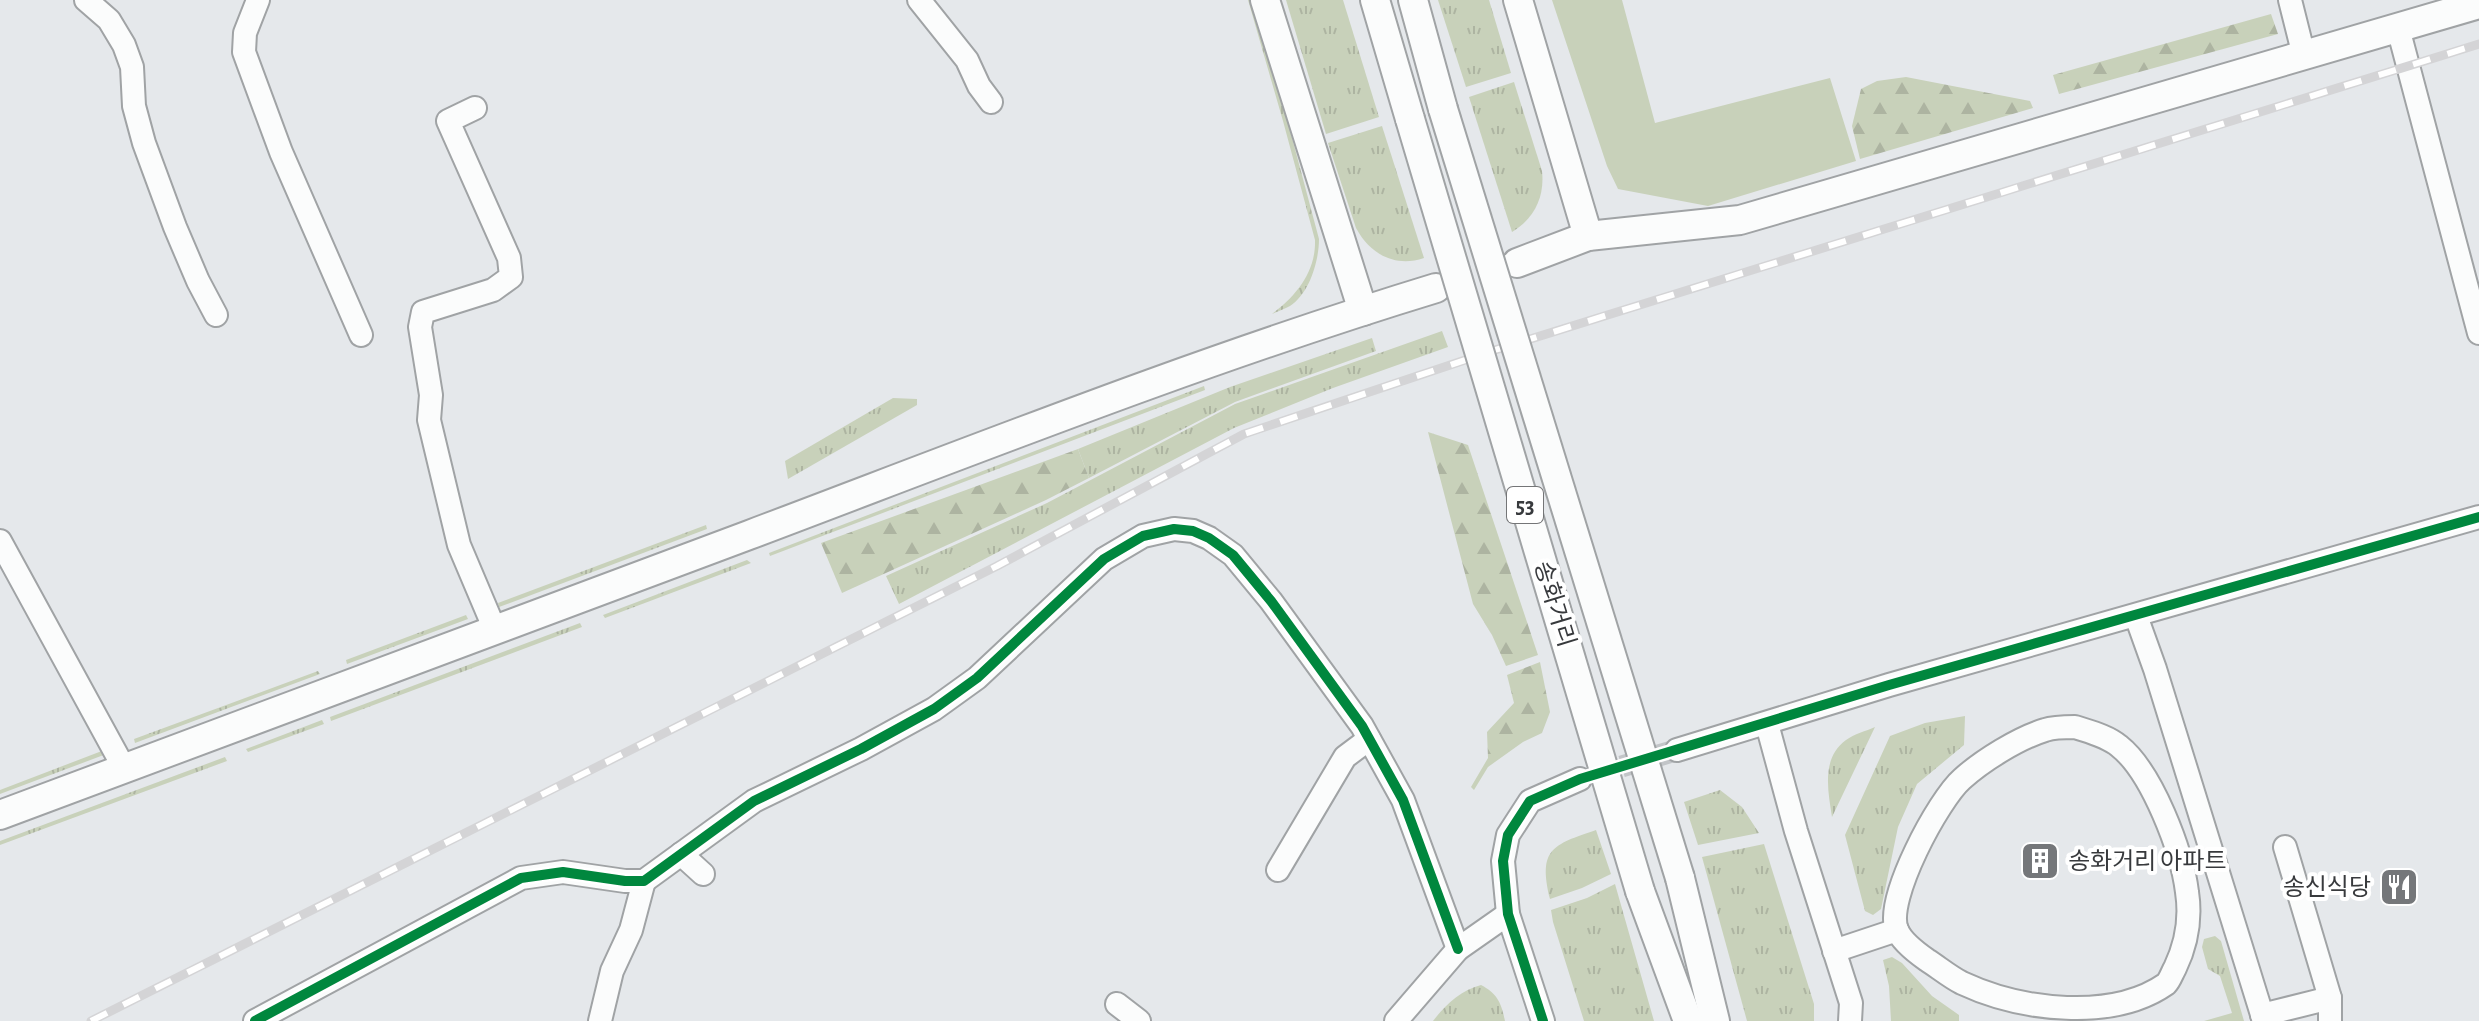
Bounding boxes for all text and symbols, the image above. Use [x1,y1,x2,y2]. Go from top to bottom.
road number: 53 [1507,487,1543,523]
street label: 송화거리 [1530,558,1579,650]
building icon: 송화거리 아파트 [2019,840,2061,882]
place label: 송화거리 아파트 [2068,849,2227,874]
restaurant icon: 송신식당 [2378,866,2420,908]
place label: 송신식당 [2283,875,2371,900]

